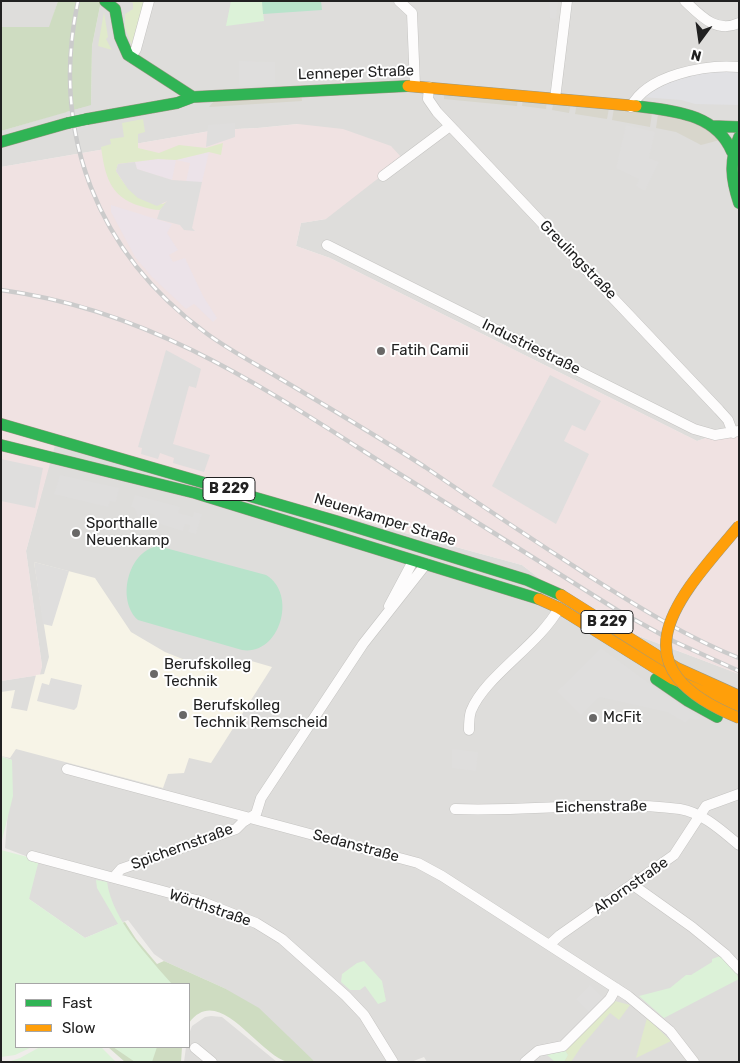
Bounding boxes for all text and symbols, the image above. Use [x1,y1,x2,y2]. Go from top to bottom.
north arrow [675,15,725,65]
text: N [689,46,703,65]
street label: Lenneper Straße [298,62,414,84]
street label: Greulingstraße [536,217,620,303]
street label: Industriestraße [479,315,583,379]
place label: Fatih Camii [391,342,469,360]
marker: Fatih Camii [375,345,387,357]
road number: B 229 [203,478,255,500]
street label: Neuenkamper Straße [312,490,458,550]
place label: Sporthalle Neuenkamp [86,515,169,550]
marker: Sporthalle Neuenkamp [70,527,82,539]
road number: B 229 [581,610,633,634]
place label: Berufskolleg Technik [164,656,251,691]
marker: Berufskolleg Technik [148,668,160,680]
place label: Berufskolleg Technik Remscheid [193,697,328,732]
marker: Berufskolleg Technik Remscheid [177,709,189,721]
place label: McFit [603,709,641,727]
marker: McFit [587,712,599,724]
street label: Eichenstraße [555,797,647,817]
street label: Spichernstraße [129,820,235,874]
street label: Sedanstraße [311,826,401,866]
street label: Ahornstraße [590,854,672,918]
street label: Wörthstraße [167,886,253,930]
legend [15,983,190,1048]
text: Fast [62,994,92,1012]
text: Slow [62,1019,95,1037]

